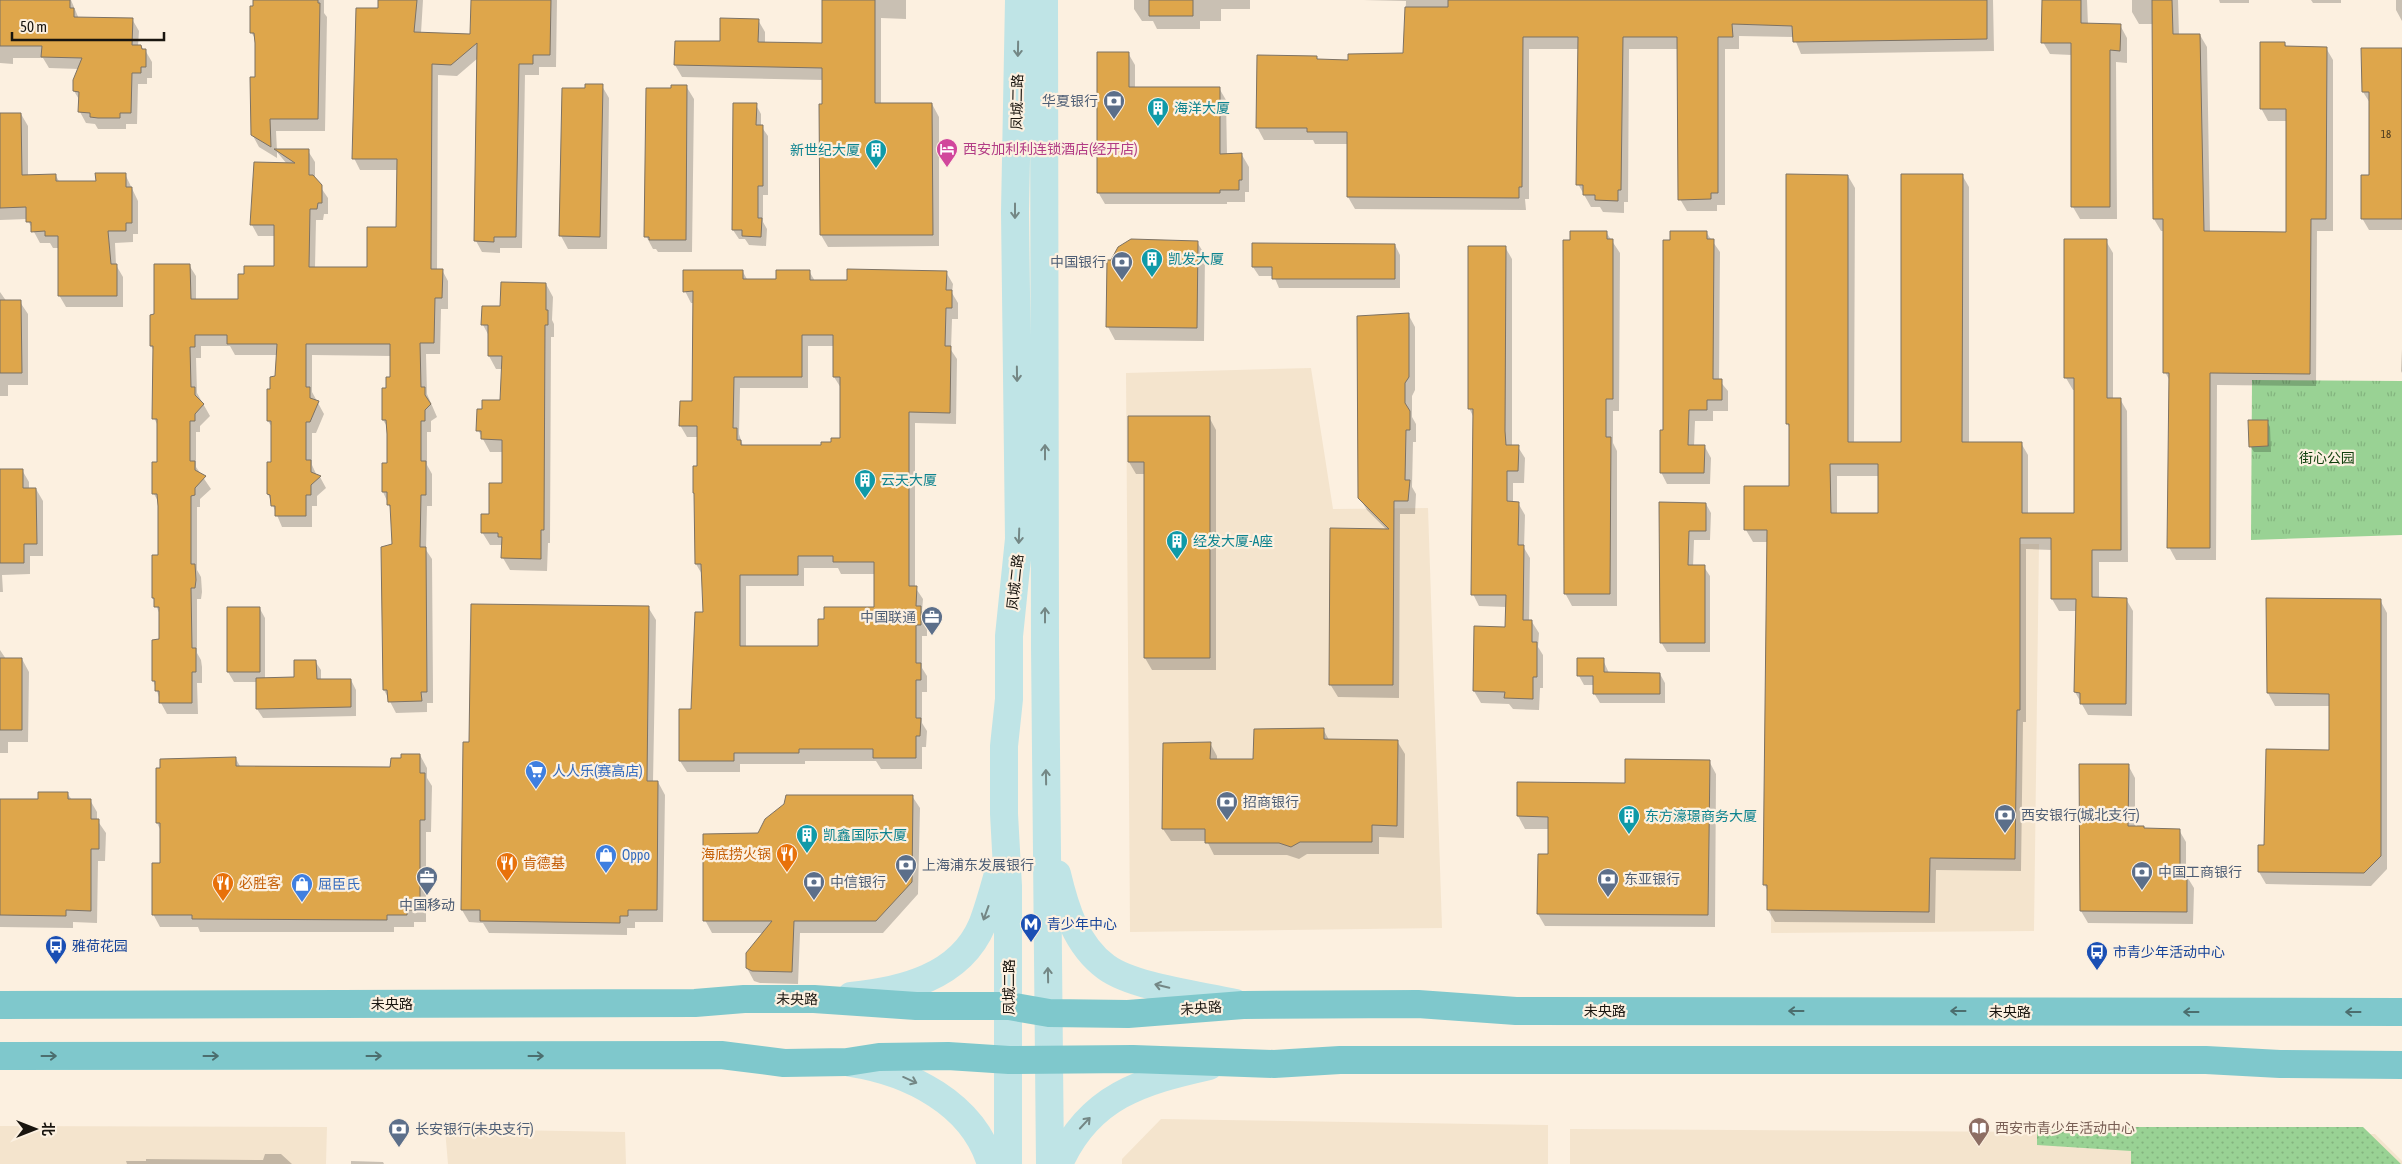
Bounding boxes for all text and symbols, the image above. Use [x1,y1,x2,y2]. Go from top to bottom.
scale bar [12,10,165,42]
text: 50 m [20,18,47,35]
one-way arrow [1013,40,1023,56]
street label: 凤城二路 [1009,74,1025,130]
bank icon: 华夏银行 [1102,89,1126,120]
place label: 华夏银行 [1042,93,1098,109]
building icon: 海洋大厦 [1146,96,1170,127]
place label: 海洋大厦 [1174,100,1230,116]
house number: 18 [2381,128,2391,140]
hotel icon: 西安加利利连锁酒店(经开店) [935,137,959,168]
building icon: 新世纪大厦 [864,138,888,169]
place label: 西安加利利连锁酒店(经开店) [963,141,1138,157]
place label: 新世纪大厦 [790,142,860,158]
one-way arrow [1010,202,1020,219]
building icon: 凯发大厦 [1140,247,1164,278]
bank icon: 中国银行 [1110,250,1134,281]
place label: 凯发大厦 [1168,251,1224,267]
place label: 中国银行 [1050,254,1106,270]
one-way arrow [1012,365,1022,381]
one-way arrow [1040,445,1050,461]
park label: 街心公园 [2299,450,2355,466]
building icon: 云天大厦 [853,468,877,499]
place label: 云天大厦 [881,472,937,488]
one-way arrow [1014,528,1024,544]
building icon: 经发大厦-A座 [1165,529,1189,560]
place label: 经发大厦-A座 [1193,533,1273,549]
street label: 凤城二路 [1004,553,1026,611]
office icon: 中国联通 [920,605,944,636]
one-way arrow [1040,607,1050,624]
place label: 中国联通 [860,609,916,625]
supermarket icon: 人人乐(赛高店) [524,759,548,790]
place label: 人人乐(赛高店) [552,763,643,779]
one-way arrow [1041,770,1051,786]
bank icon: 招商银行 [1215,790,1239,821]
place label: 招商银行 [1243,794,1299,810]
bank icon: 西安银行(城北支行) [1993,803,2017,834]
building icon: 东方濠璟商务大厦 [1617,804,1641,835]
place label: 西安银行(城北支行) [2021,807,2140,823]
place label: 东方濠璟商务大厦 [1645,808,1757,824]
building icon: 凯鑫国际大厦 [795,823,819,854]
place label: 凯鑫国际大厦 [823,827,907,843]
restaurant icon: 海底捞火锅 [775,842,799,873]
shop icon: Oppo [594,843,618,874]
place label: 海底捞火锅 [701,846,771,862]
place label: Oppo [622,847,650,863]
restaurant icon: 肯德基 [495,851,519,882]
bank icon: 上海浦东发展银行 [894,853,918,884]
place label: 肯德基 [523,855,565,871]
place label: 上海浦东发展银行 [922,857,1034,873]
bank icon: 中国工商银行 [2130,860,2154,891]
place label: 中国工商银行 [2158,864,2242,880]
office icon: 中国移动 [415,865,439,896]
bank icon: 东亚银行 [1596,867,1620,898]
bank icon: 中信银行 [802,870,826,901]
restaurant icon: 必胜客 [211,871,235,902]
place label: 东亚银行 [1624,871,1680,887]
shop icon: 屈臣氏 [290,872,314,903]
place label: 中信银行 [830,874,886,890]
place label: 必胜客 [239,875,281,891]
place label: 屈臣氏 [318,876,360,892]
place label: 中国移动 [399,897,455,913]
one-way arrow [981,905,990,920]
metro station icon: 青少年中心 [1019,912,1043,943]
place label: 青少年中心 [1047,916,1117,932]
bus stop icon: 雅荷花园 [44,934,68,965]
place label: 雅荷花园 [72,938,128,954]
bus stop icon: 市青少年活动中心 [2085,940,2109,971]
place label: 市青少年活动中心 [2113,944,2225,960]
street label: 凤城二路 [1001,959,1017,1015]
one-way arrow [1043,967,1053,983]
one-way arrow [1154,981,1170,991]
street label: 未央路 [776,991,818,1007]
street label: 未央路 [371,996,413,1012]
street label: 未央路 [1179,999,1223,1017]
street label: 未央路 [1584,1003,1626,1019]
street label: 未央路 [1989,1004,2031,1020]
one-way arrow [1788,1006,1804,1016]
one-way arrow [1951,1006,1967,1016]
one-way arrow [2183,1007,2200,1017]
one-way arrow [2345,1007,2362,1017]
one-way arrow [202,1051,219,1061]
one-way arrow [365,1051,381,1061]
one-way arrow [528,1051,544,1061]
one-way arrow [40,1052,56,1061]
one-way arrow [902,1076,917,1085]
north arrow [10,1104,60,1154]
library icon: 西安市青少年活动中心 [1967,1116,1991,1147]
bank icon: 长安银行(未央支行) [387,1117,411,1148]
one-way arrow [1079,1117,1091,1130]
place label: 西安市青少年活动中心 [1995,1120,2135,1136]
place label: 长安银行(未央支行) [415,1121,534,1137]
text: 北 [40,1122,56,1136]

